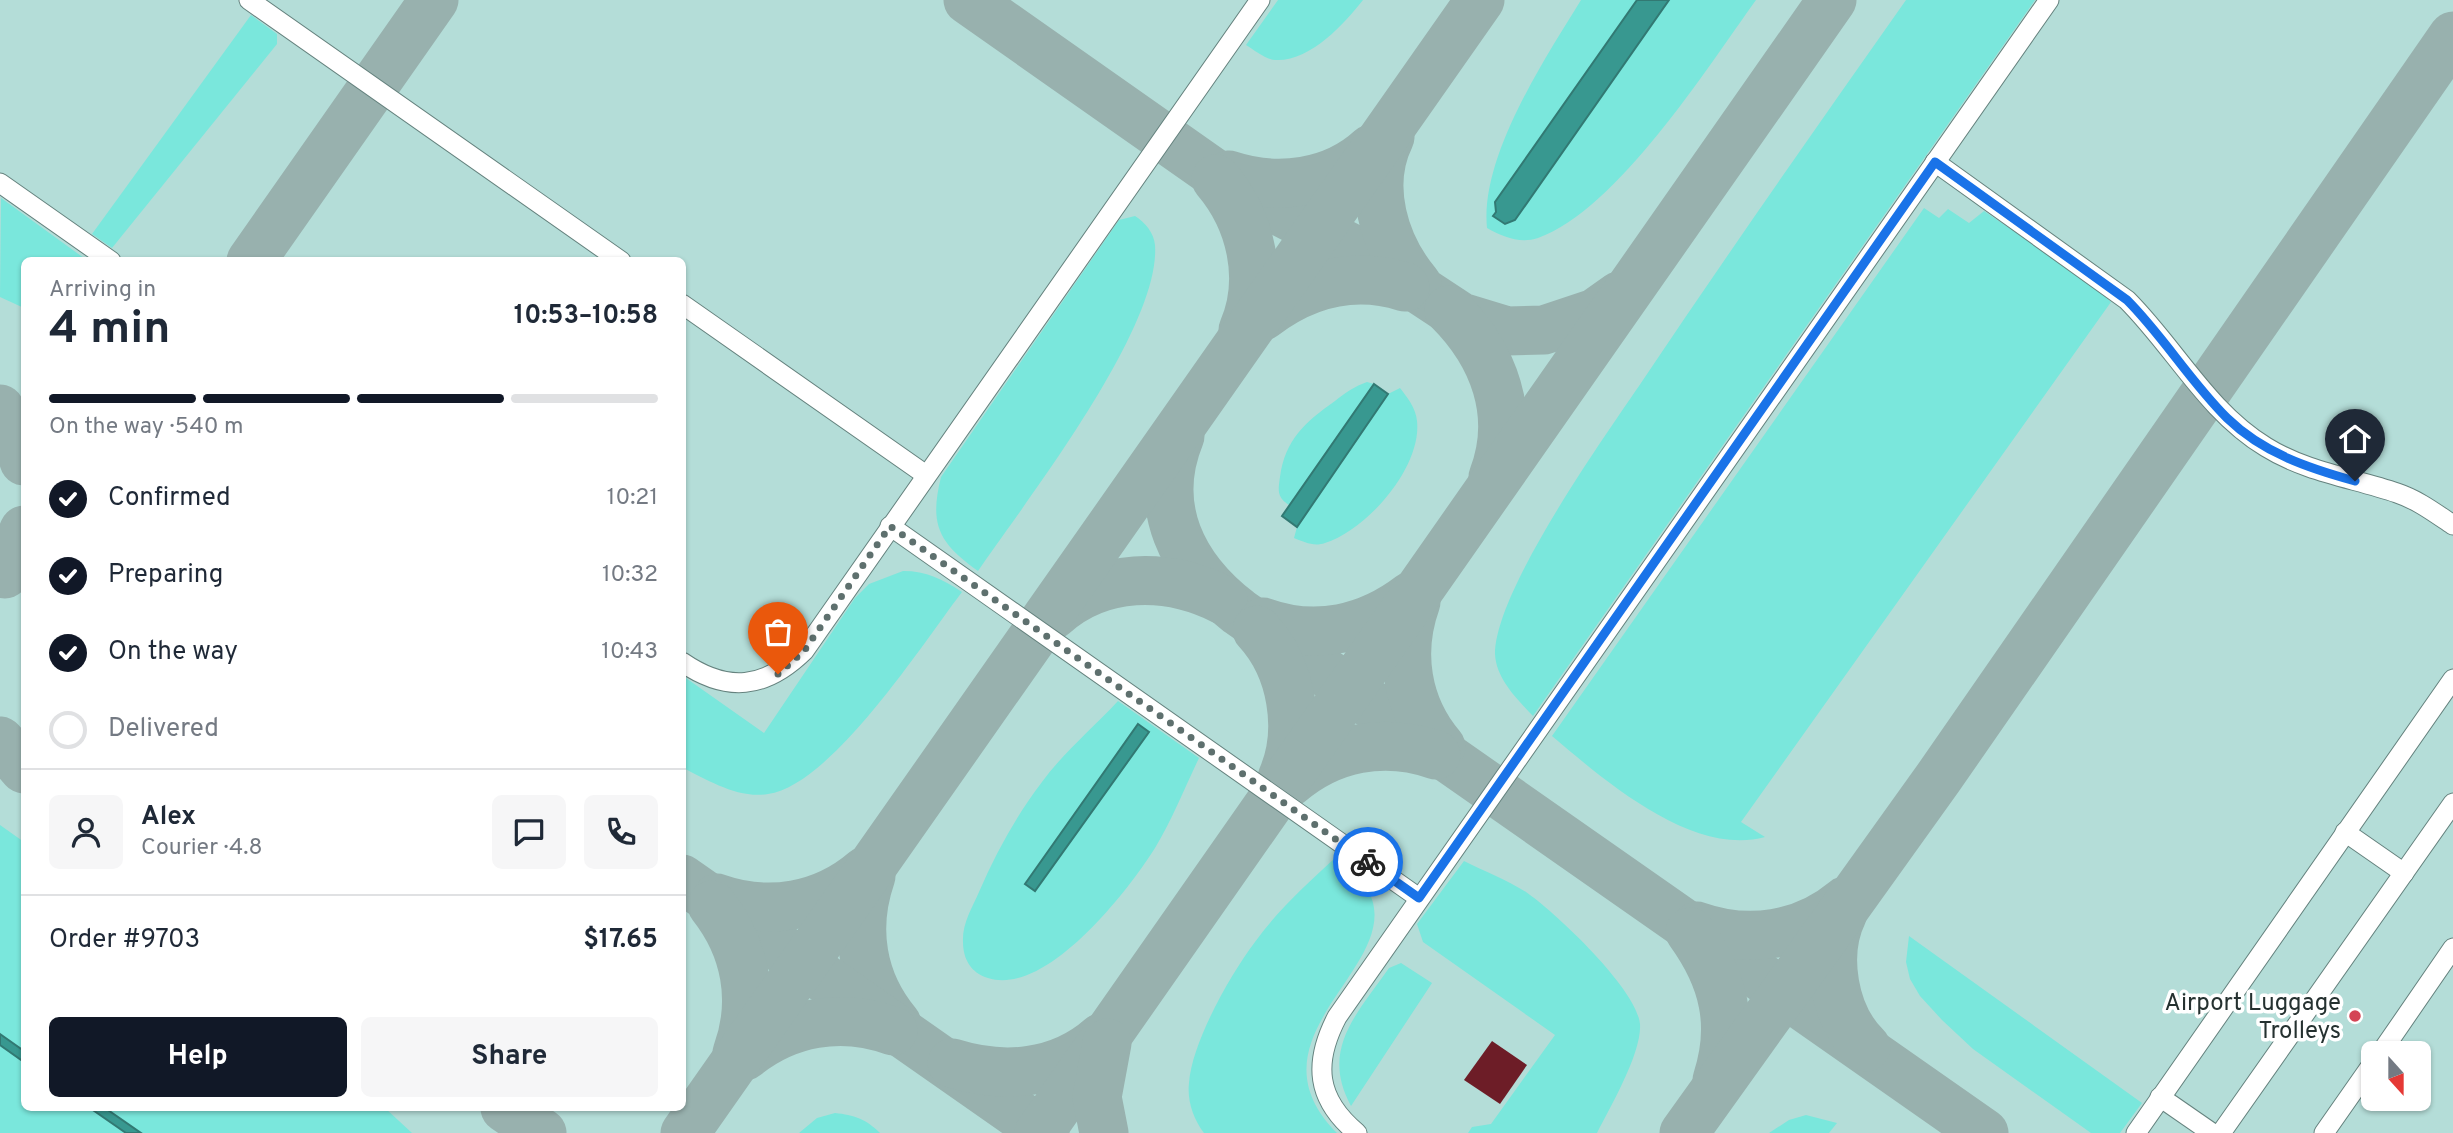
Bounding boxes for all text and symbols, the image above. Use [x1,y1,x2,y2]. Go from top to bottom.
text: Arriving in [49,276,156,305]
text: 10:53–10:58 [514,300,658,333]
text: 4 min [49,301,171,360]
pin [2325,409,2385,481]
text: On the way · 540 m [49,413,243,442]
icon: home [2336,420,2374,458]
icon: check [49,480,87,518]
text: Confirmed [108,482,231,515]
text: 10:21 [607,484,658,513]
icon: check [49,557,87,595]
text: Preparing [108,559,223,592]
text: 10:32 [602,561,658,590]
pin [748,602,808,674]
icon: bag [759,613,797,651]
icon: check [49,634,87,672]
text: On the way [108,636,238,669]
text: 10:43 [601,638,658,667]
text: Delivered [108,713,219,746]
button: person [49,795,123,869]
button: chat [492,795,566,869]
button: phone [584,795,658,869]
text: Alex [141,801,196,834]
courier [1333,827,1403,897]
text: Courier · 4.8 [141,834,262,863]
icon: bike [1349,843,1387,881]
text: Order #9703 [49,924,200,957]
text: $17.65 [583,924,658,957]
place label: Airport Luggage Trolleys [2165,989,2341,1047]
marker: Airport Luggage Trolleys [2347,1008,2363,1024]
button: Help [49,1017,347,1097]
button: Share [361,1017,658,1097]
north arrow [2361,1041,2431,1111]
map controls [2361,1041,2431,1111]

